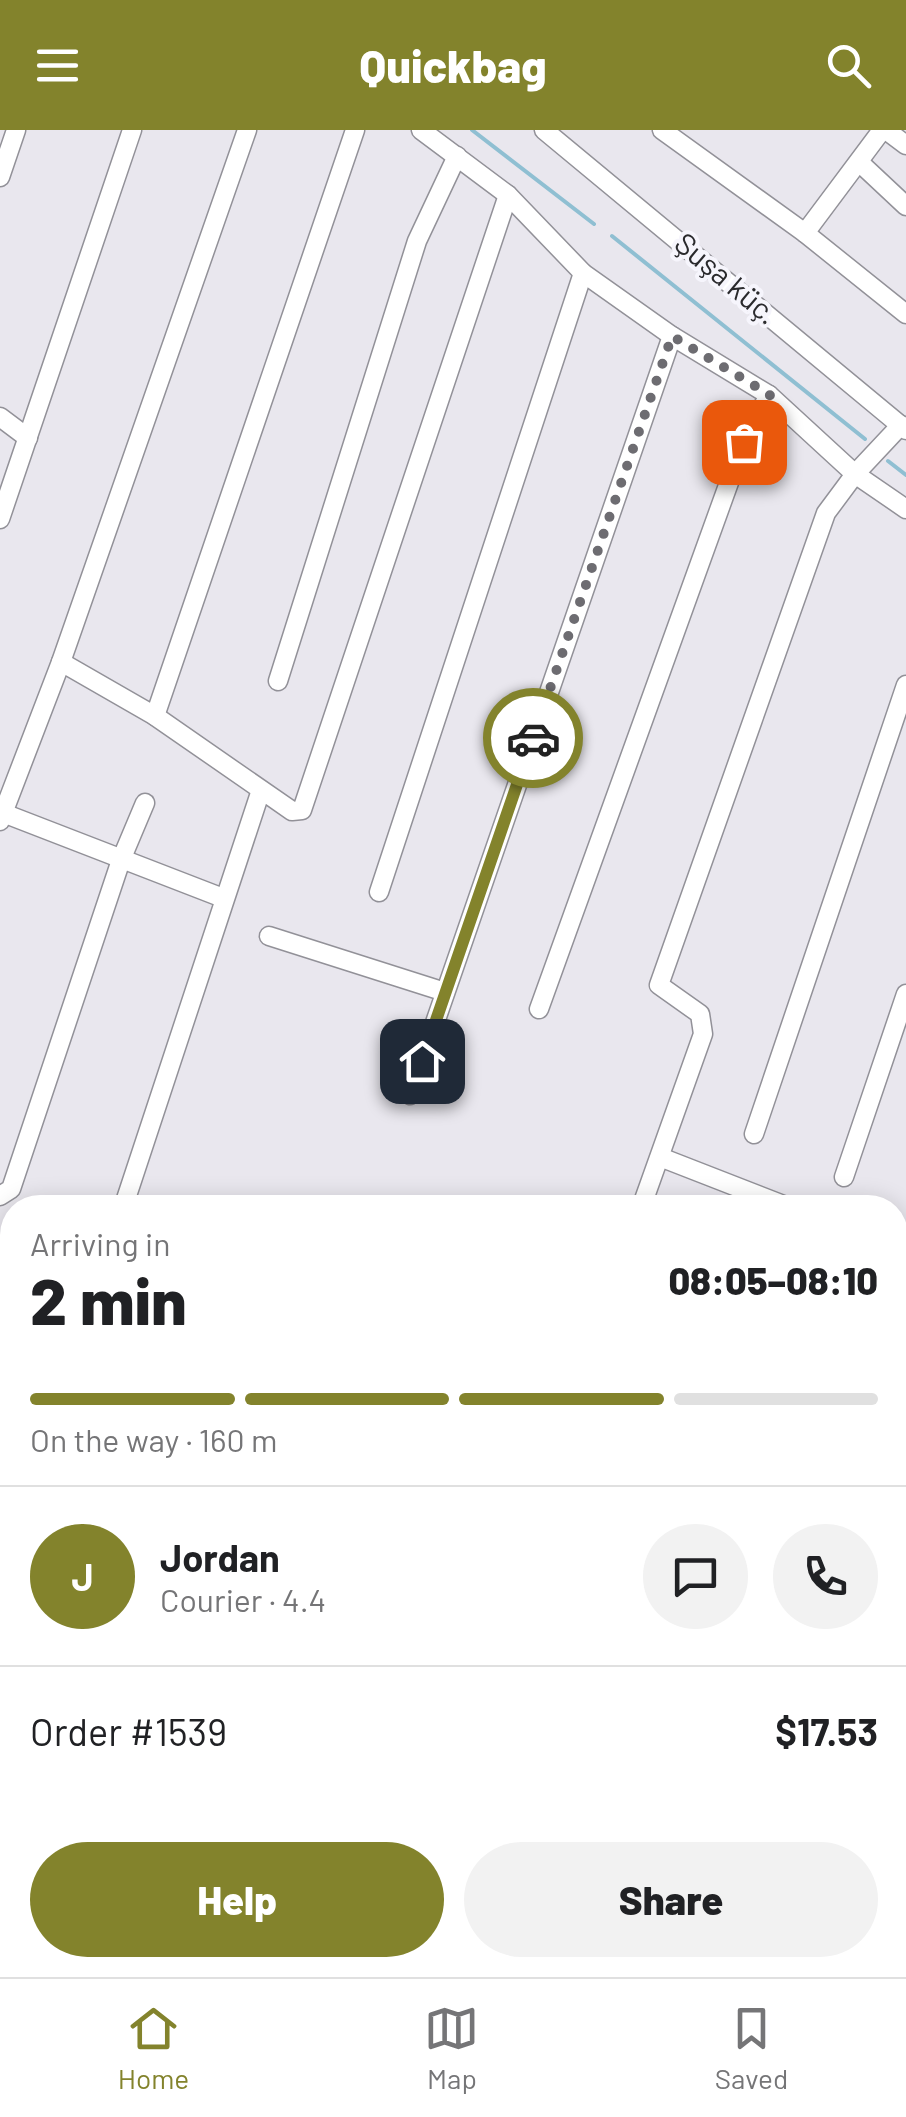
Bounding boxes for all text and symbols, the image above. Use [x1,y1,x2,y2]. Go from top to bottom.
icon: menu [30,38,85,93]
text: Quickbag [359,38,547,92]
icon: search [821,38,876,93]
street label: Şuşa küç. [668,224,786,331]
pin [702,400,787,485]
icon: bag [717,415,772,470]
courier [483,688,583,788]
icon: car [506,711,561,766]
pin [380,1019,465,1104]
icon: home [395,1034,450,1089]
text: Arriving in [30,1224,170,1262]
text: 08:05–08:10 [668,1257,878,1303]
text: 2 min [30,1260,187,1338]
text: On the way · 160 m [30,1420,277,1458]
button: chat [643,1524,748,1629]
button: phone [773,1524,878,1629]
text: Jordan [160,1534,280,1580]
text: J [71,1553,94,1599]
text: Courier · 4.4 [160,1580,326,1618]
text: Order #1539 [30,1708,227,1754]
text: $17.53 [775,1708,878,1754]
button: Help [30,1842,444,1957]
button: Share [464,1842,878,1957]
tab: Home [118,2001,189,2095]
tab: Map [424,2001,479,2095]
tab: Saved [715,2001,788,2095]

